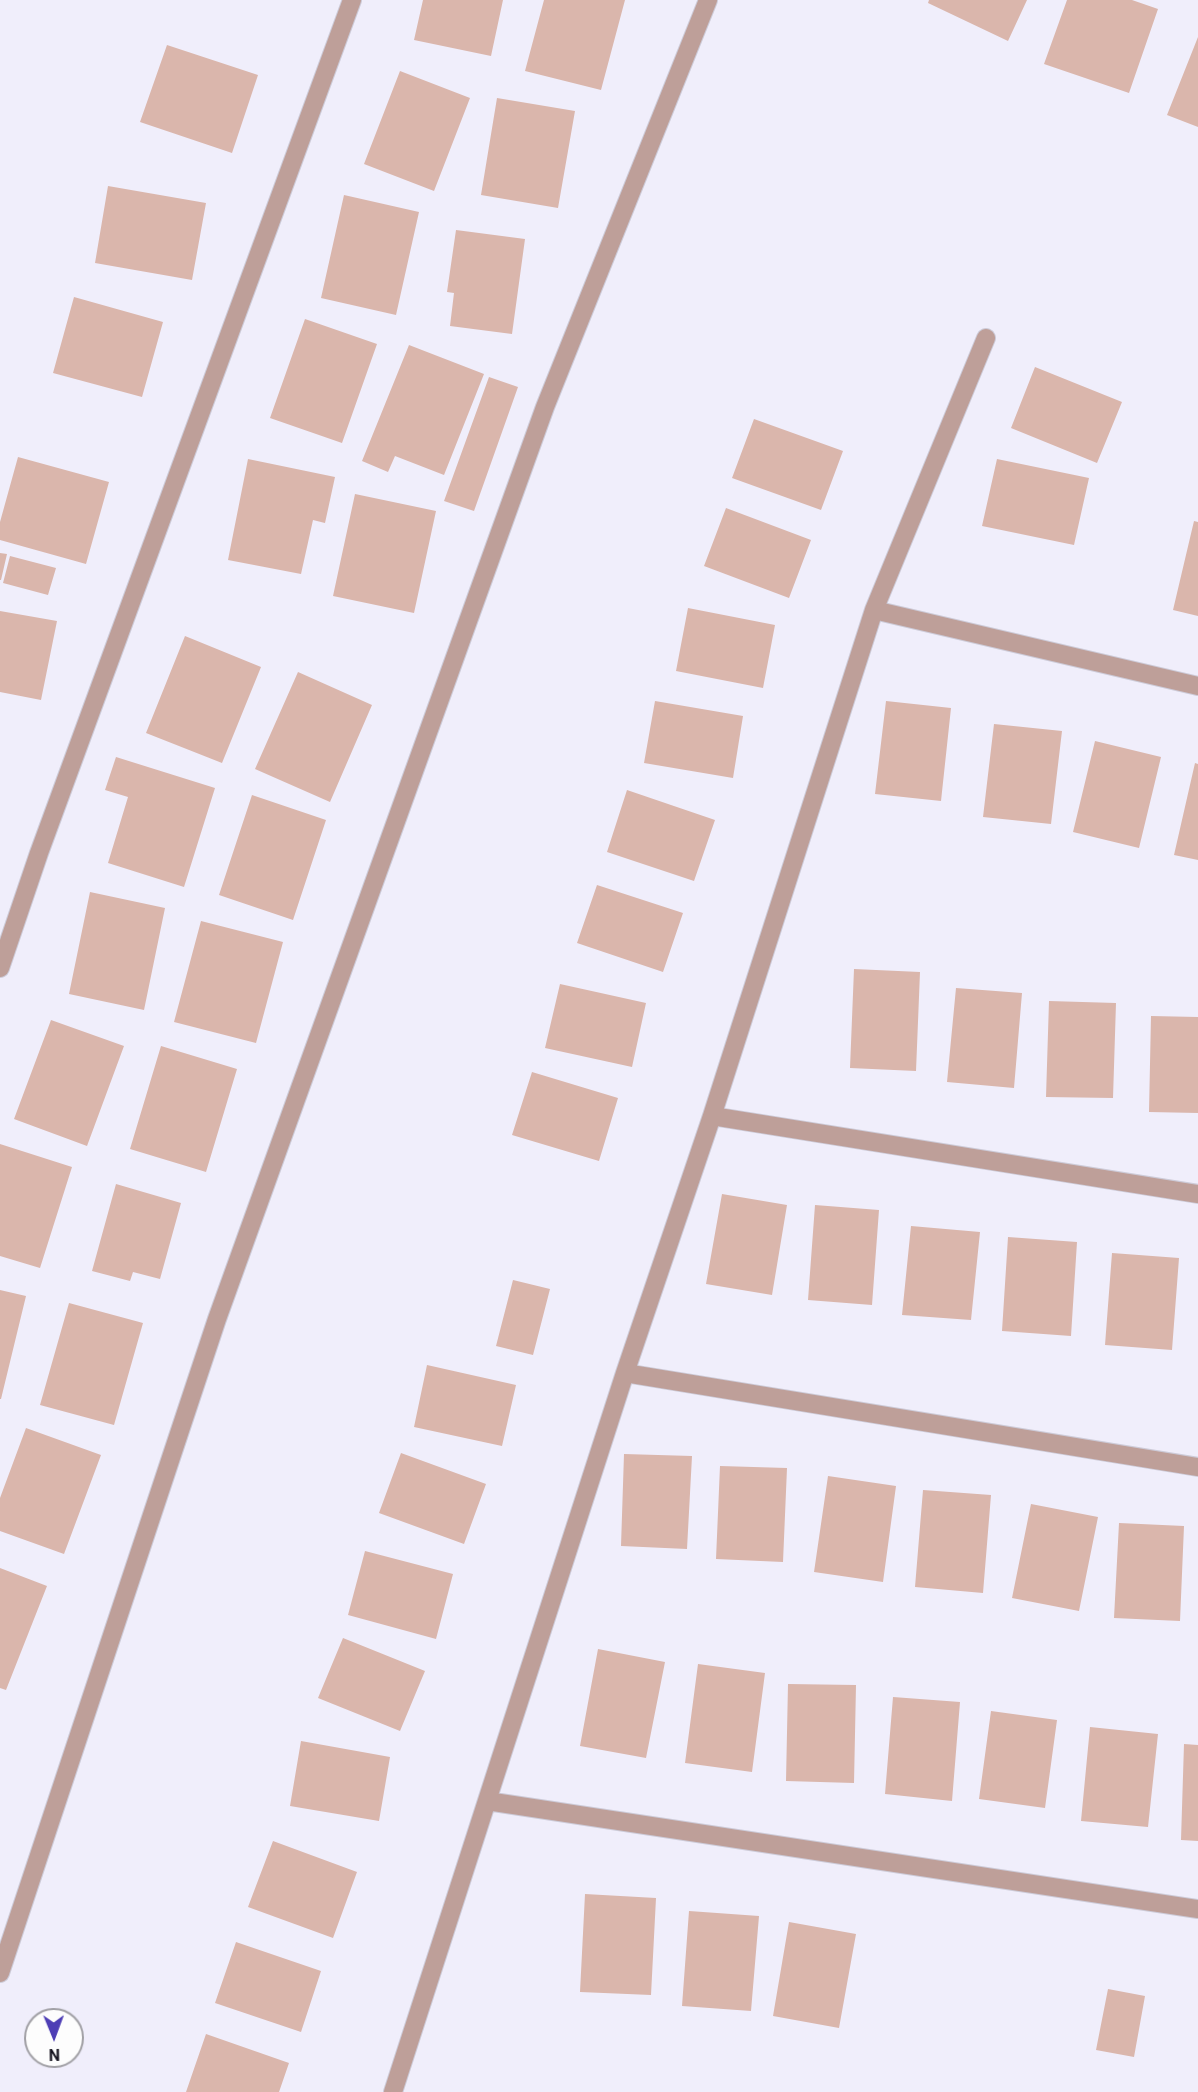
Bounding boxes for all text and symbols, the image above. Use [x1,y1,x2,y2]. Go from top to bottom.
north arrow [24,2008,84,2068]
text: N [48,2045,60,2064]

